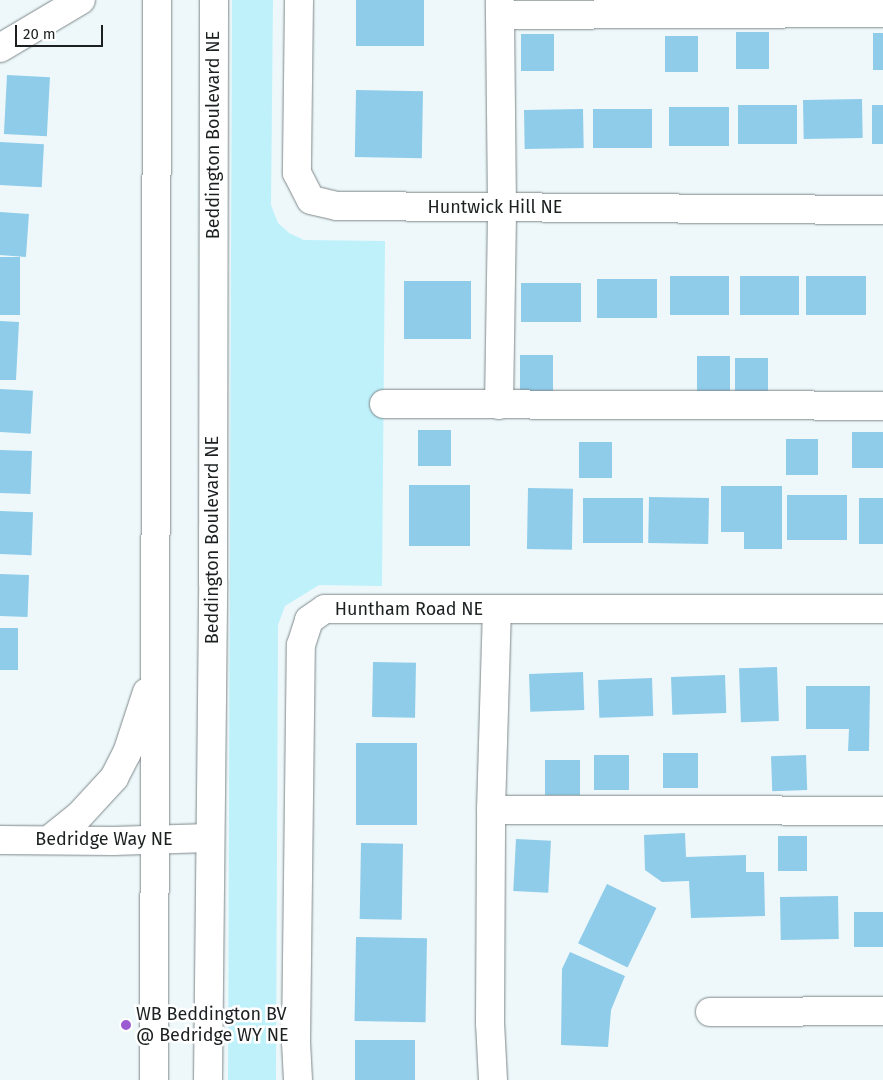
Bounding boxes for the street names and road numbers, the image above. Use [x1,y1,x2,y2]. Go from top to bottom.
street label: Beddington Boulevard NE [202,31,224,239]
street label: Huntwick Hill NE [428,196,562,218]
street label: Beddington Boulevard NE [201,436,223,644]
street label: Huntham Road NE [335,598,483,620]
street label: Bedridge Way NE [35,828,173,850]

